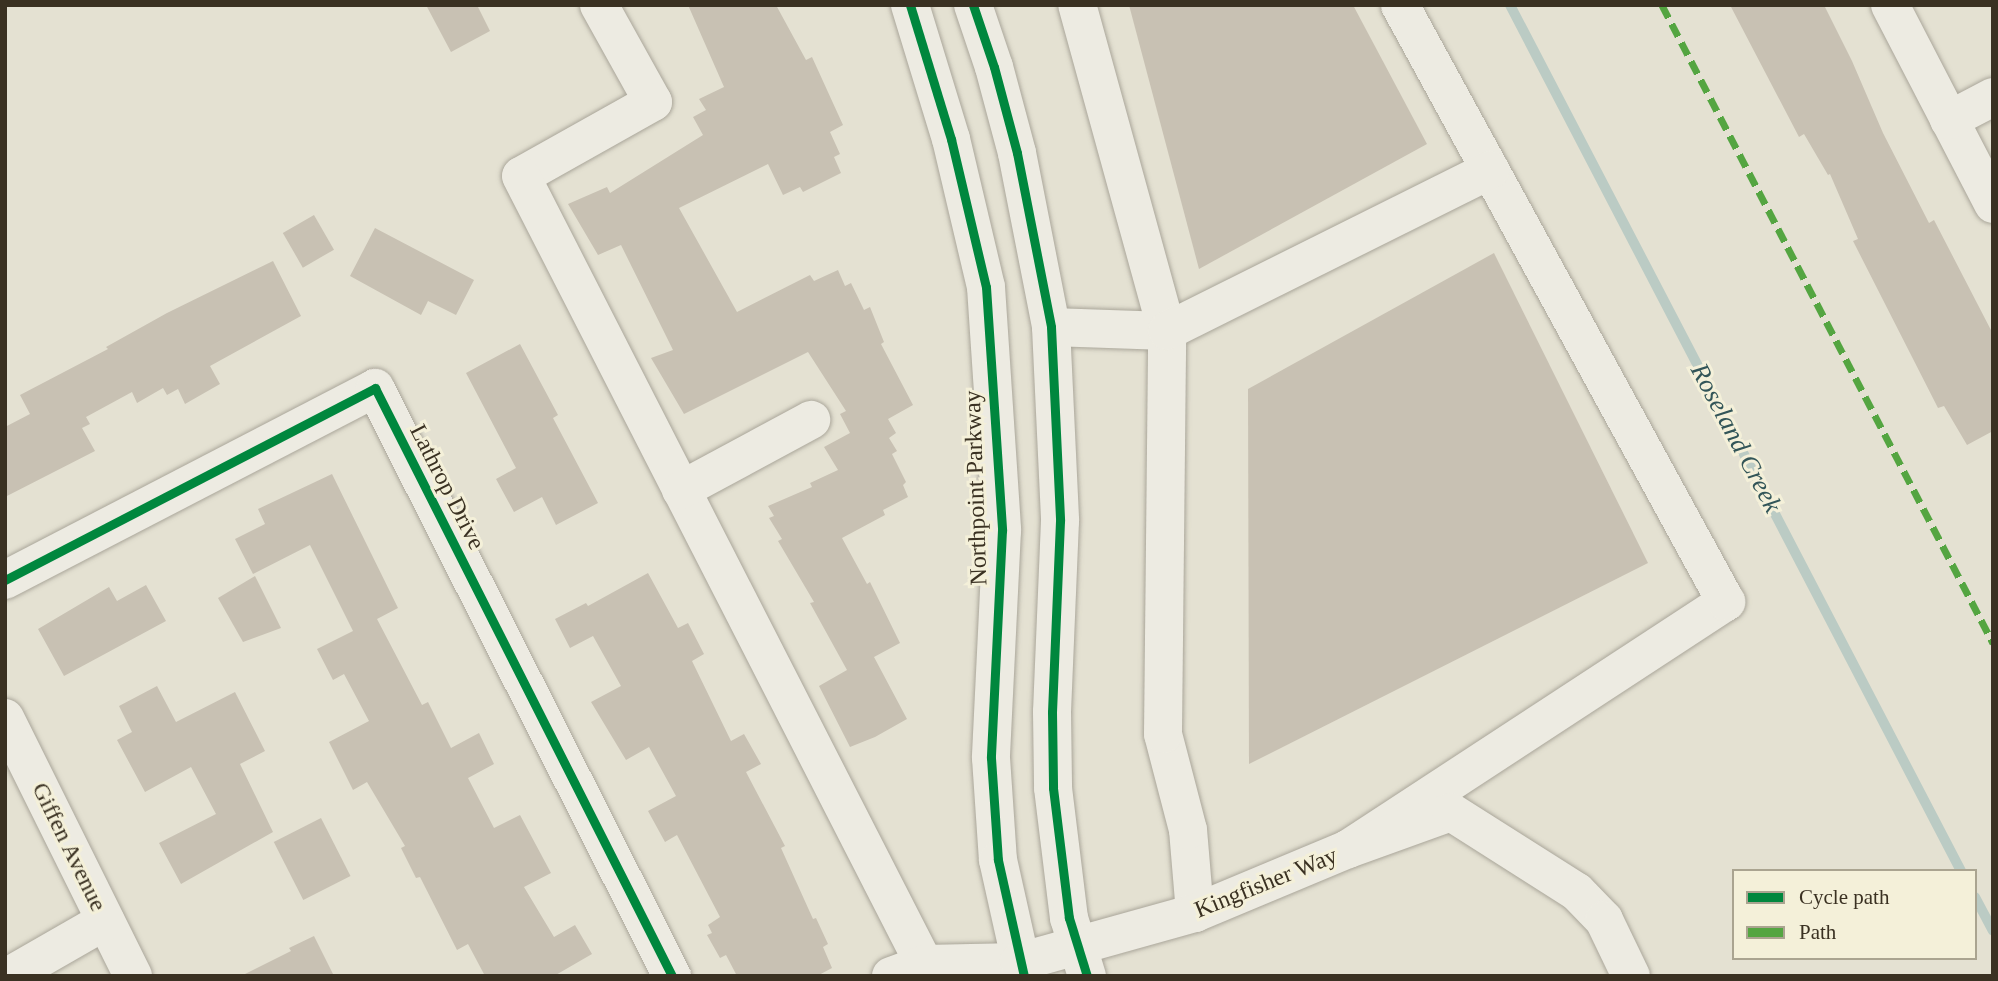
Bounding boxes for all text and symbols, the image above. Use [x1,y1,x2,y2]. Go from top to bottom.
water label: Roseland Creek [1684,358,1788,518]
street label: Northpoint Parkway [958,390,994,586]
street label: Lathrop Drive [403,420,491,554]
street label: Giffen Avenue [25,777,113,917]
street label: Kingfisher Way [1190,841,1342,925]
legend [1732,869,1977,960]
text: Cycle path [1799,885,1889,909]
text: Path [1799,920,1836,944]

